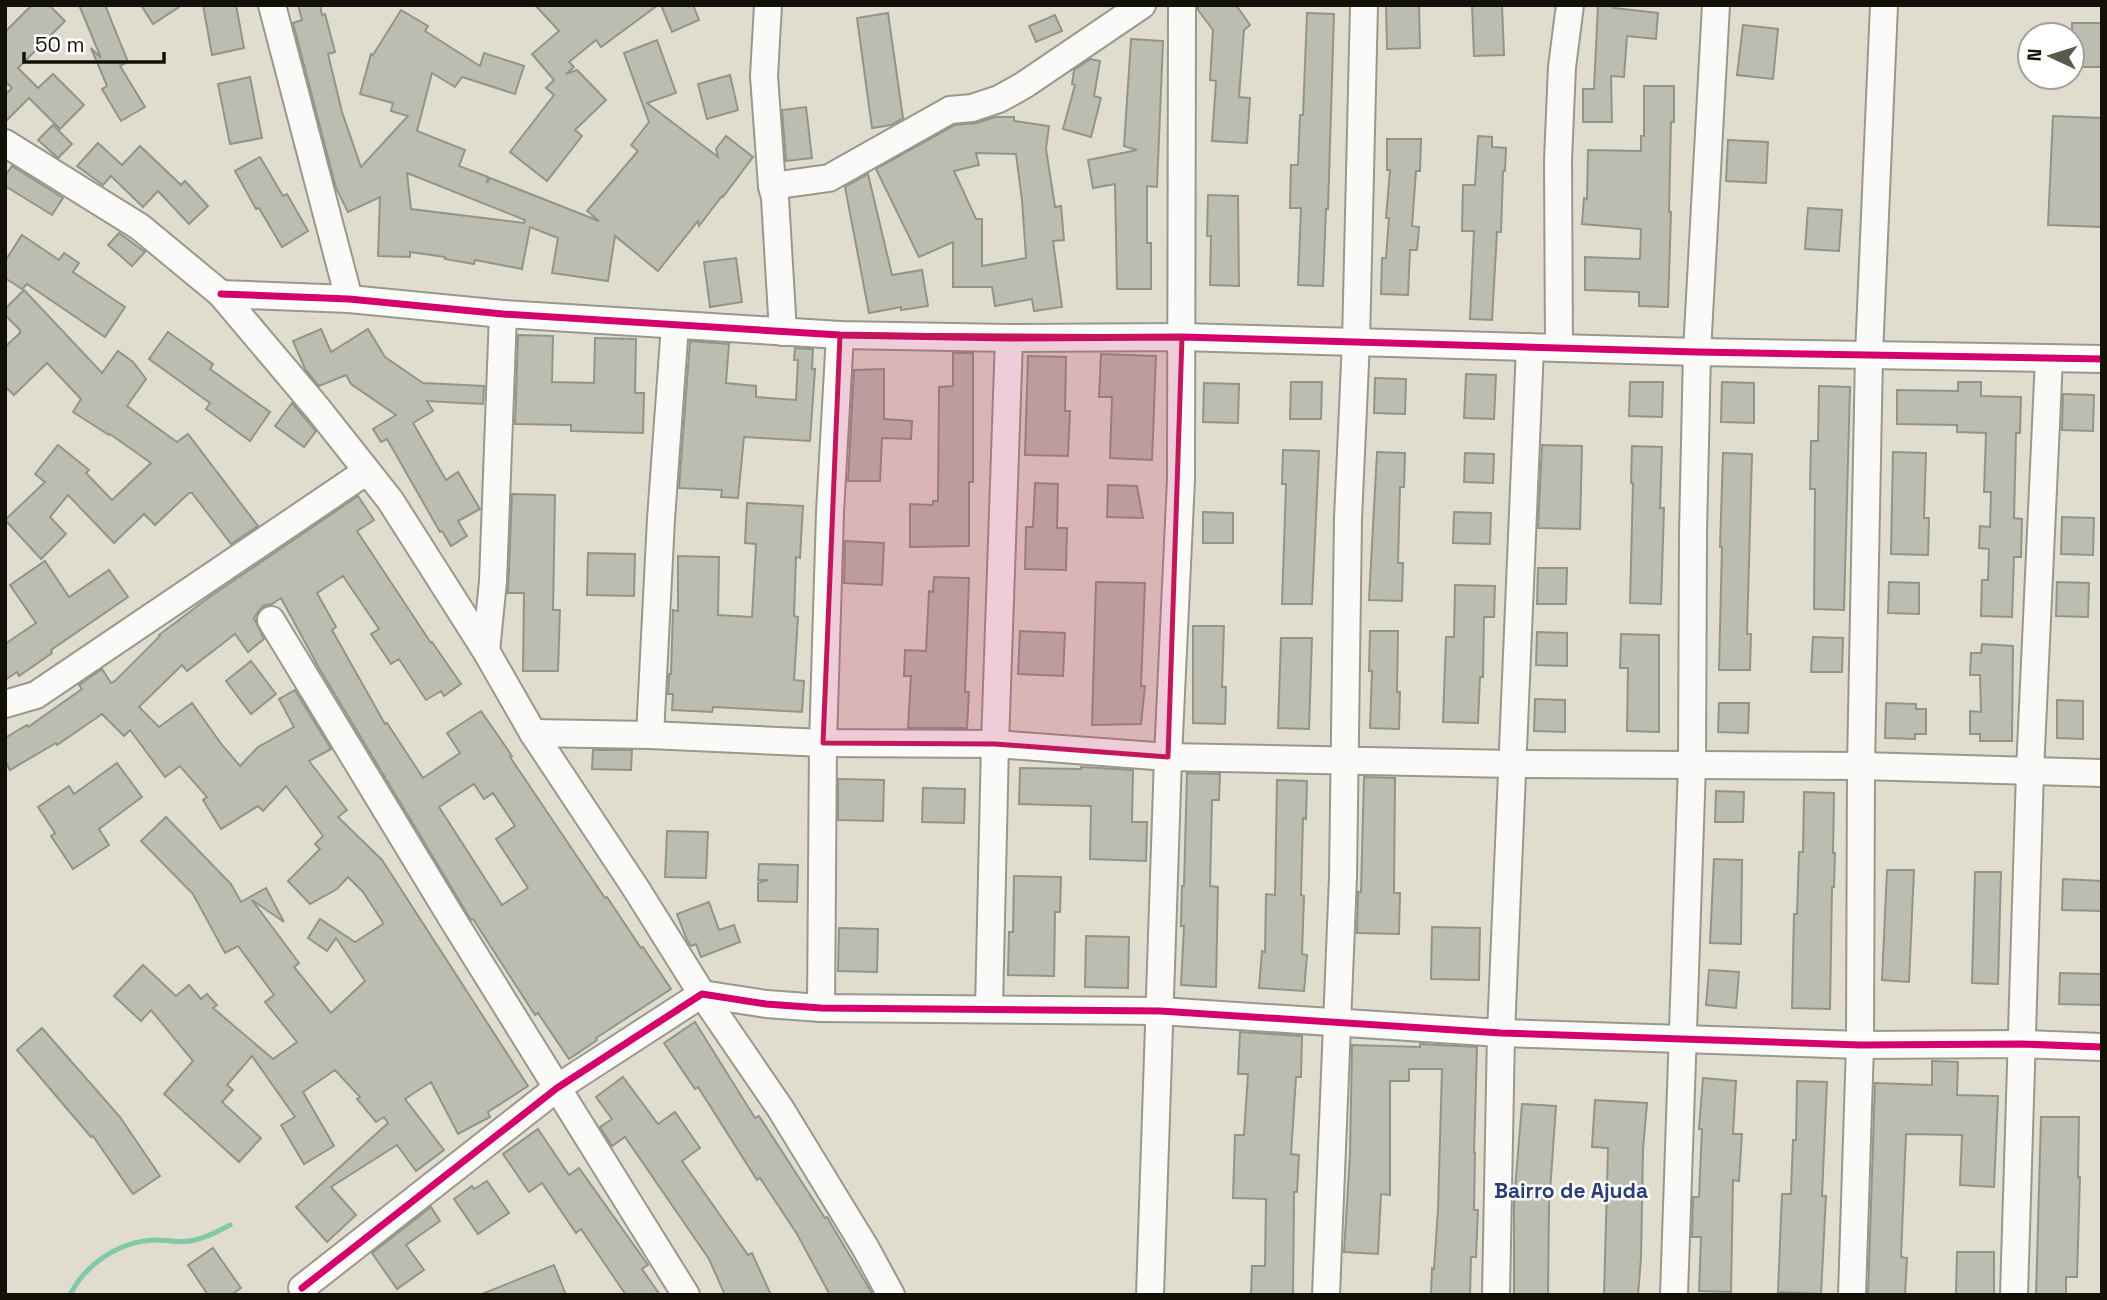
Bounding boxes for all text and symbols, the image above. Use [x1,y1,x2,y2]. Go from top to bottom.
scale bar [24,21,164,65]
north arrow [2016,21,2086,91]
text: 50 m [35,31,85,58]
text: N [2022,48,2047,62]
district label: Bairro de Ajuda [1494,1177,1648,1204]

